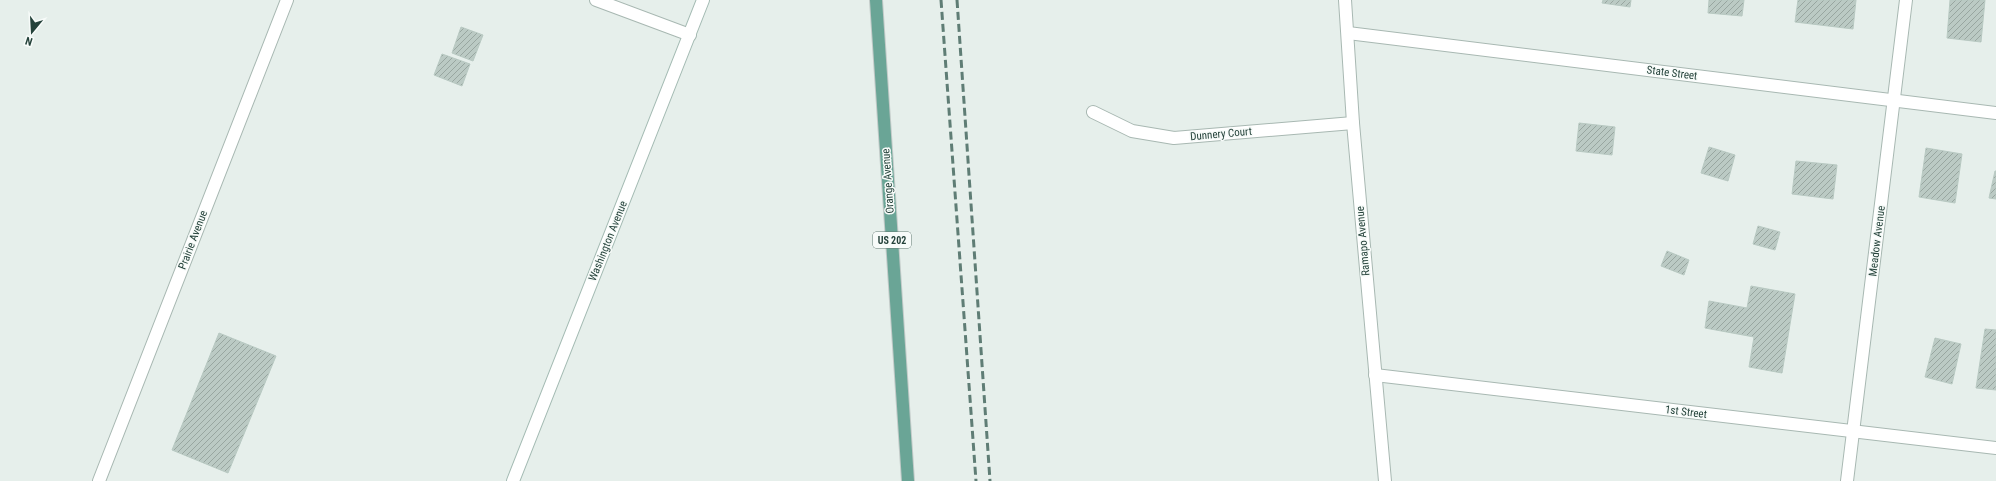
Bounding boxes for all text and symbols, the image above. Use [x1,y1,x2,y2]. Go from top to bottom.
north arrow [12,12,52,52]
text: N [24,34,34,48]
street label: State Street [1646,63,1698,83]
street label: Dunnery Court [1190,125,1252,143]
street label: Orange Avenue [879,148,897,214]
street label: Washington Avenue [586,199,630,283]
street label: Meadow Avenue [1866,205,1888,277]
street label: Ramapo Avenue [1353,206,1373,276]
street label: Prairie Avenue [176,209,210,271]
road number: US 202 [873,232,911,248]
street label: 1st Street [1664,403,1708,421]

